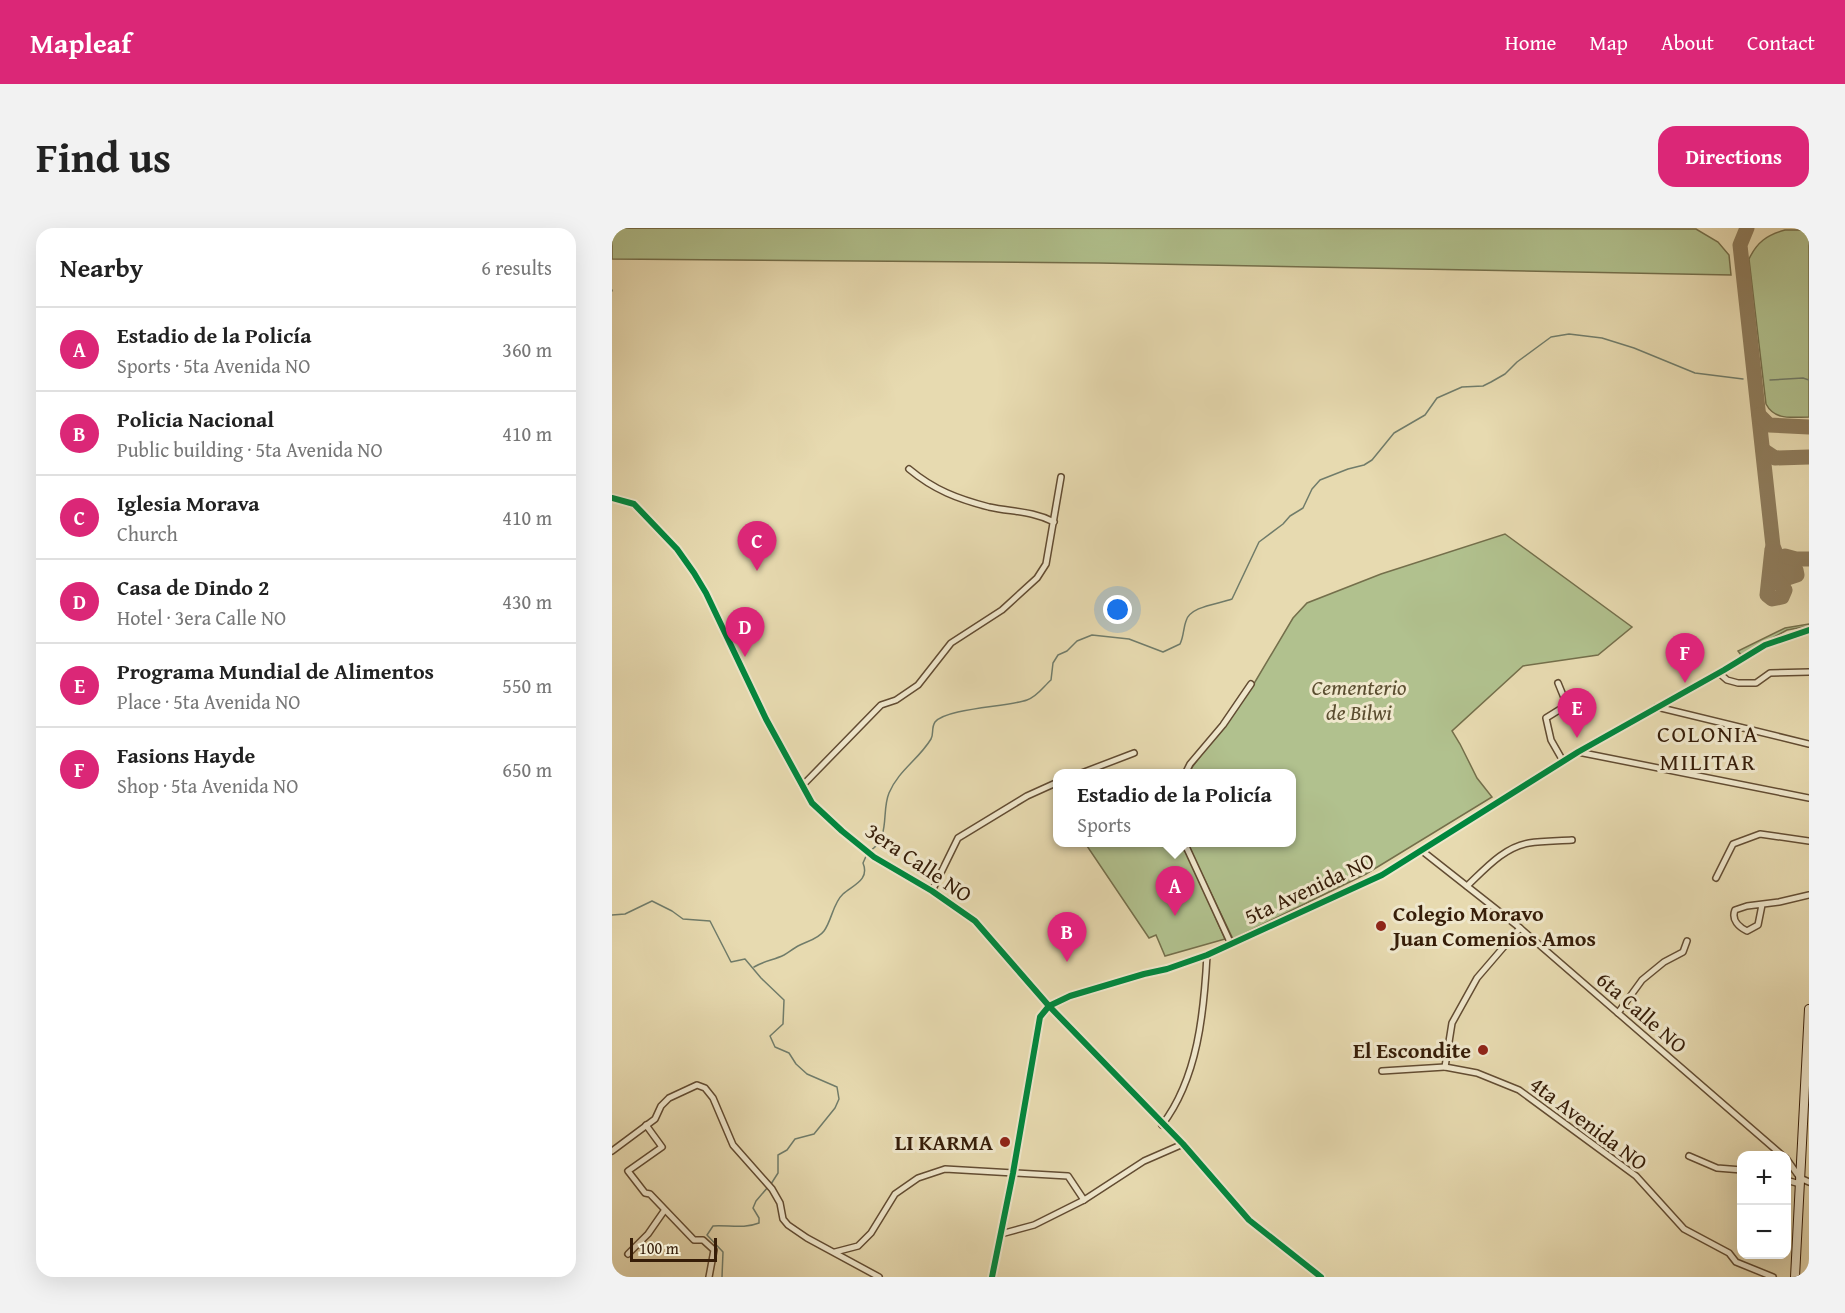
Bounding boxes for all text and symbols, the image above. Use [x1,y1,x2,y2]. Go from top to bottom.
text: Mapleaf [30,22,131,63]
text: Home [1505,27,1556,58]
text: Map [1589,27,1628,58]
text: About [1661,27,1714,58]
text: Contact [1747,27,1815,58]
text: Find us [36,126,171,187]
button: Directions [1658,126,1809,187]
text: Nearby [60,248,143,287]
text: 6 results [481,253,552,282]
text: Estadio de la Policía [117,319,311,351]
text: A [73,335,86,364]
text: 360 m [502,335,552,364]
text: Sports · 5ta Avenida NO [117,351,310,380]
text: Policia Nacional [117,403,274,435]
text: B [73,419,86,448]
text: 410 m [502,419,552,448]
text: Public building · 5ta Avenida NO [117,435,383,464]
text: Iglesia Morava [117,487,260,519]
text: C [74,503,85,532]
text: 410 m [502,503,552,532]
text: Church [117,519,178,548]
pin: C [738,522,776,571]
text: Casa de Dindo 2 [117,571,269,603]
text: D [73,587,86,616]
text: 430 m [502,587,552,616]
your location [1103,595,1132,624]
text: Hotel · 3era Calle NO [117,603,286,632]
pin: D [726,608,764,657]
pin: F [1666,634,1704,683]
text: Programa Mundial de Alimentos [117,655,434,687]
text: E [74,671,85,700]
text: 550 m [502,671,552,700]
park label: Cementerio de Bilwi [1312,671,1407,728]
text: Place · 5ta Avenida NO [117,687,300,716]
pin: E [1558,688,1596,738]
district label: COLONIA MILITAR [1657,716,1759,779]
text: Fasions Hayde [117,739,255,771]
text: F [74,755,85,784]
text: 650 m [502,755,552,784]
popup [1053,769,1296,847]
text: Shop · 5ta Avenida NO [117,771,298,800]
text: Estadio de la Policía [1077,778,1272,810]
text: Sports [1077,810,1131,839]
street label: 3era Calle NO [859,814,979,910]
street label: 5ta Avenida NO [1239,844,1379,932]
pin: A [1156,866,1194,916]
place label: Colegio Moravo Juan Comenios Amos [1389,897,1596,954]
pin: B [1048,912,1086,962]
marker: Colegio Moravo Juan Comenios Amos [1374,919,1388,933]
street label: 6ta Calle NO [1590,963,1694,1061]
place label: El Escondite [1353,1034,1471,1066]
marker: El Escondite [1476,1043,1490,1057]
street label: 4ta Avenida NO [1524,1068,1654,1178]
place label: LI KARMA [895,1126,993,1158]
marker: LI KARMA [998,1135,1012,1149]
map controls [1737,1151,1791,1259]
button: + [1737,1151,1791,1205]
button: − [1737,1205,1791,1259]
scale bar [630,1235,717,1262]
text: 100 m [639,1236,679,1260]

